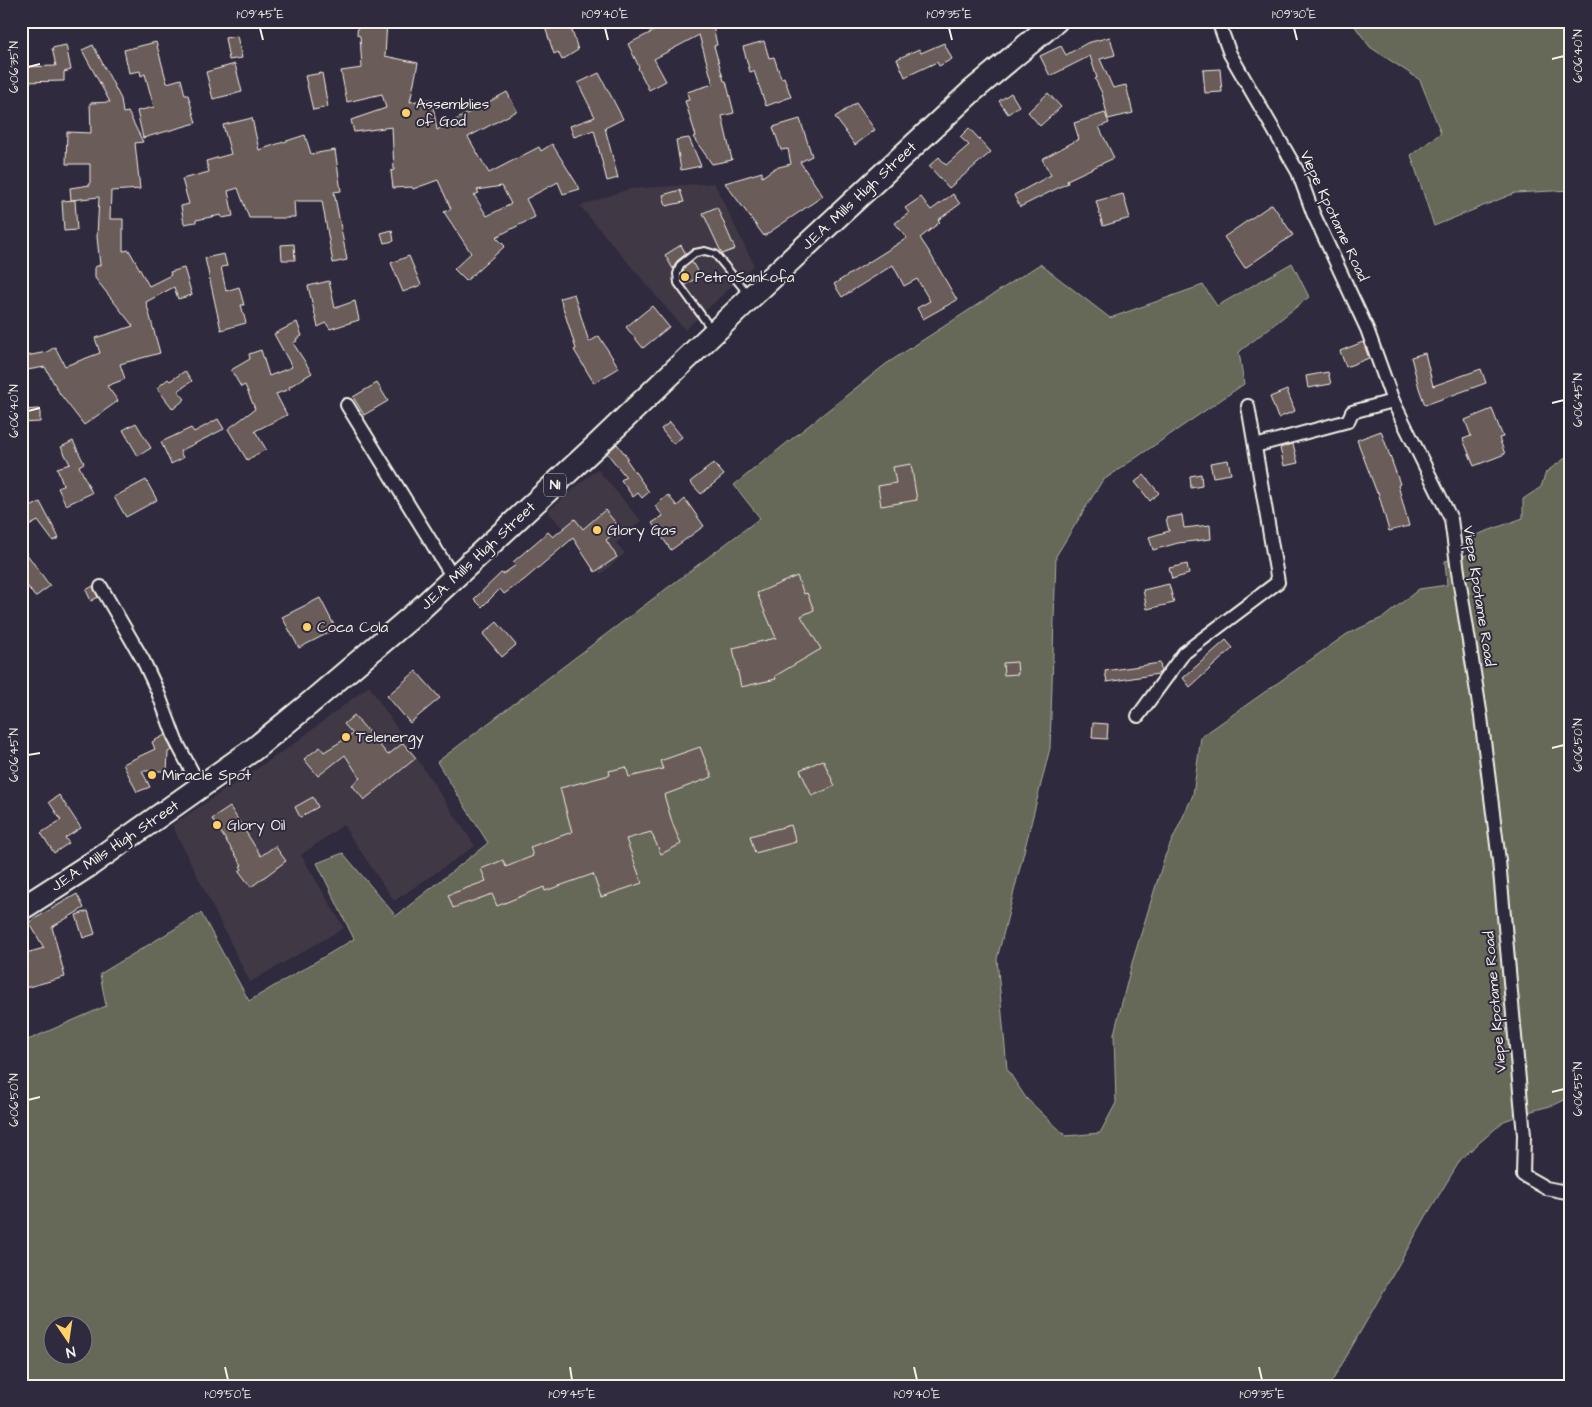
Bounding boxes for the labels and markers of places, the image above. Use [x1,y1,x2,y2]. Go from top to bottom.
place label: Assemblies of God [416,94,490,132]
marker: Assemblies of God [400,107,412,119]
place label: PetroSankofa [695,267,795,288]
marker: PetroSankofa [679,271,691,283]
place label: Glory Gas [607,520,677,542]
marker: Glory Gas [591,524,603,536]
place label: Coca Cola [317,617,389,638]
marker: Coca Cola [301,621,313,633]
place label: Telenergy [356,727,424,749]
marker: Telenergy [340,731,352,743]
place label: Miracle Spot [162,765,251,786]
marker: Miracle Spot [146,769,158,781]
place label: Glory Oil [227,815,285,837]
marker: Glory Oil [211,819,223,831]

